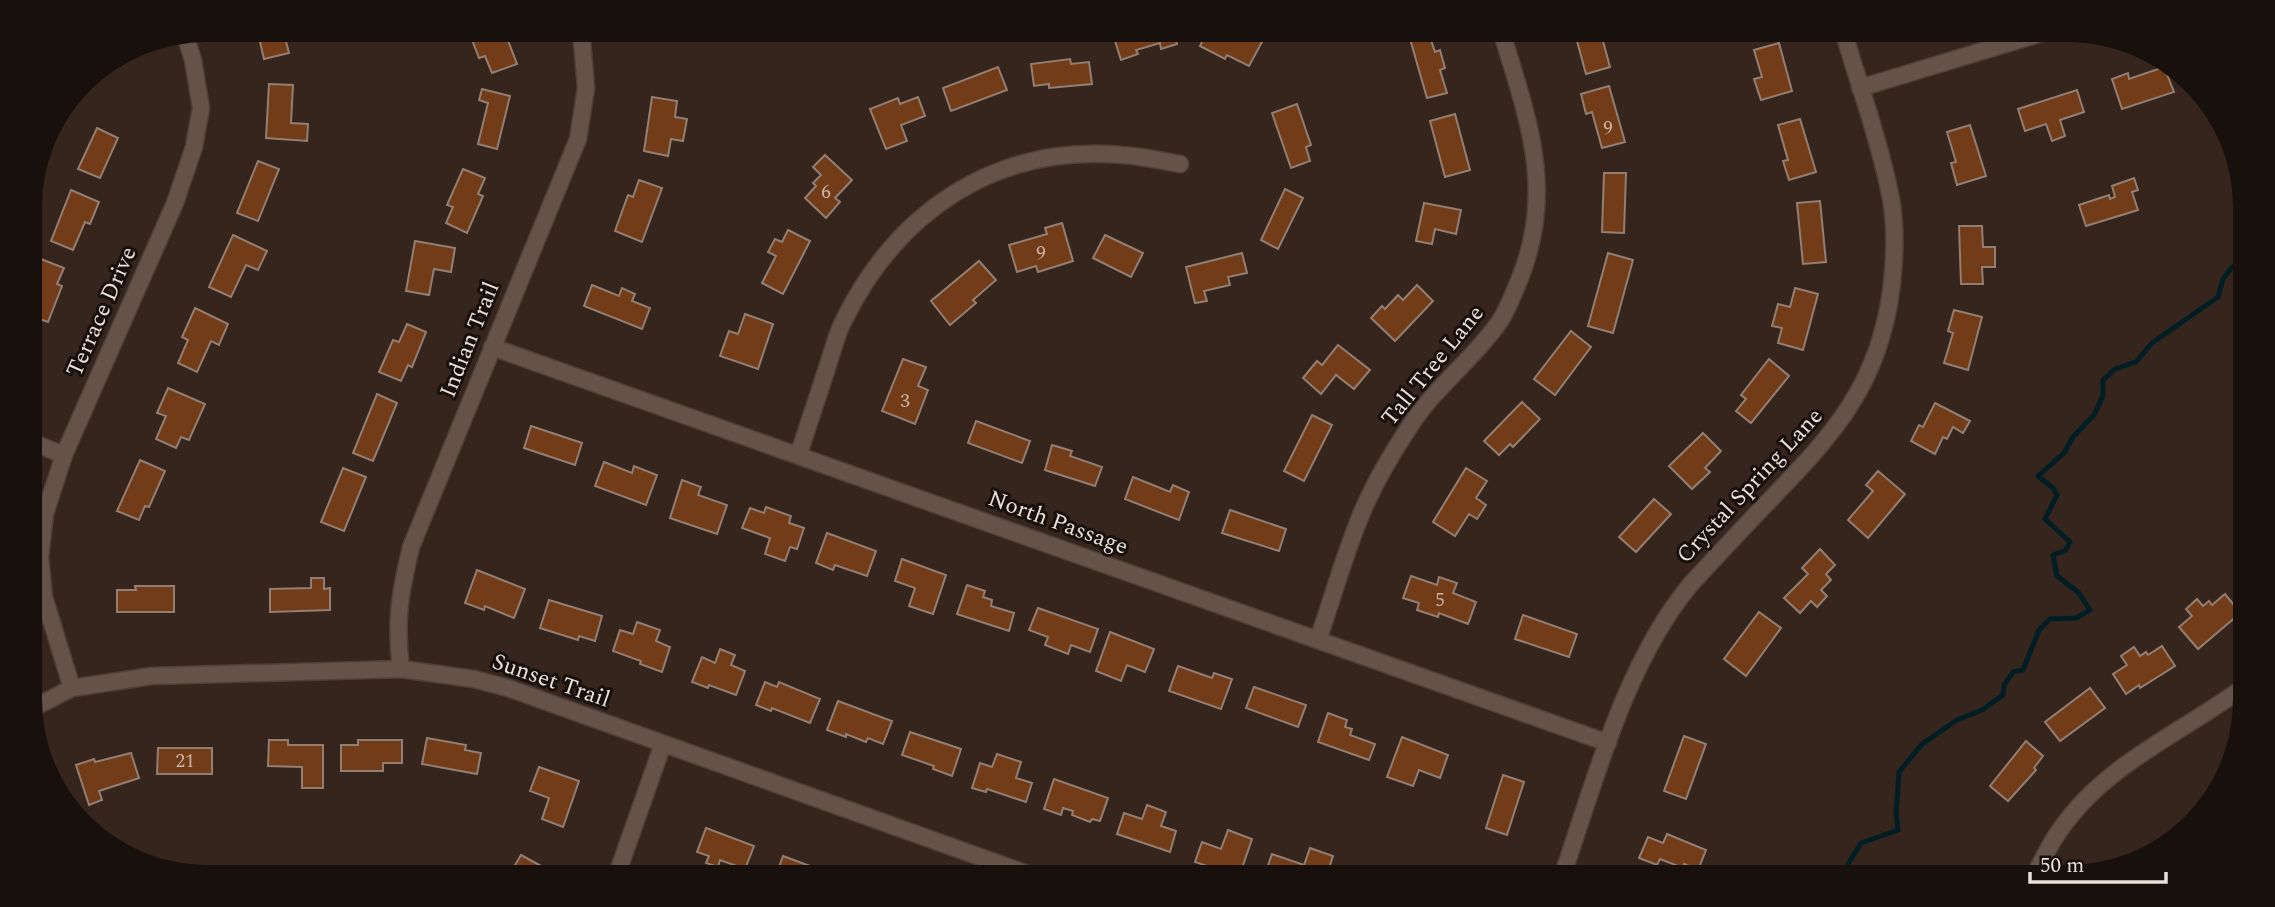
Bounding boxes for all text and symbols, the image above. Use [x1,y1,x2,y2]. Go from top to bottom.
house number: 9 [1603,114,1613,143]
house number: 6 [821,178,831,207]
house number: 9 [1036,239,1046,268]
street label: Terrace Drive [58,241,146,383]
street label: Indian Trail [431,277,509,403]
street label: Tall Tree Lane [1373,298,1493,434]
house number: 3 [900,387,910,416]
street label: Crystal Spring Lane [1668,400,1832,572]
street label: North Passage [983,481,1133,565]
house number: 5 [1435,586,1445,615]
street label: Sunset Trail [487,644,615,718]
house number: 21 [175,747,195,776]
scale bar [2030,841,2166,885]
text: 50 m [2040,850,2084,882]

